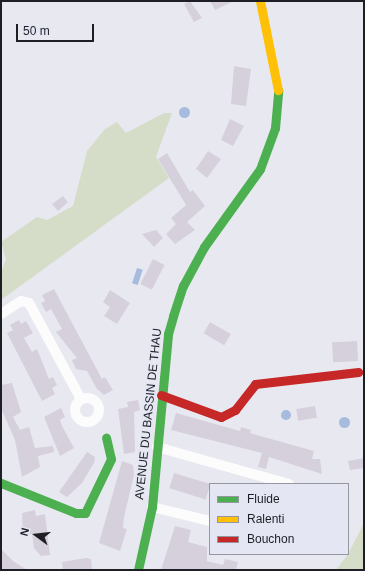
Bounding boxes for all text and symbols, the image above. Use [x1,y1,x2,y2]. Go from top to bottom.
scale bar [18,16,96,42]
text: 50 m [23,24,50,38]
street label: AVENUE DU BASSIN DE THAU [133,327,165,501]
legend [209,483,349,555]
text: Fluide [247,492,280,506]
text: Ralenti [247,512,284,526]
north arrow [16,515,56,555]
text: N [18,527,31,537]
text: Bouchon [247,532,294,546]

